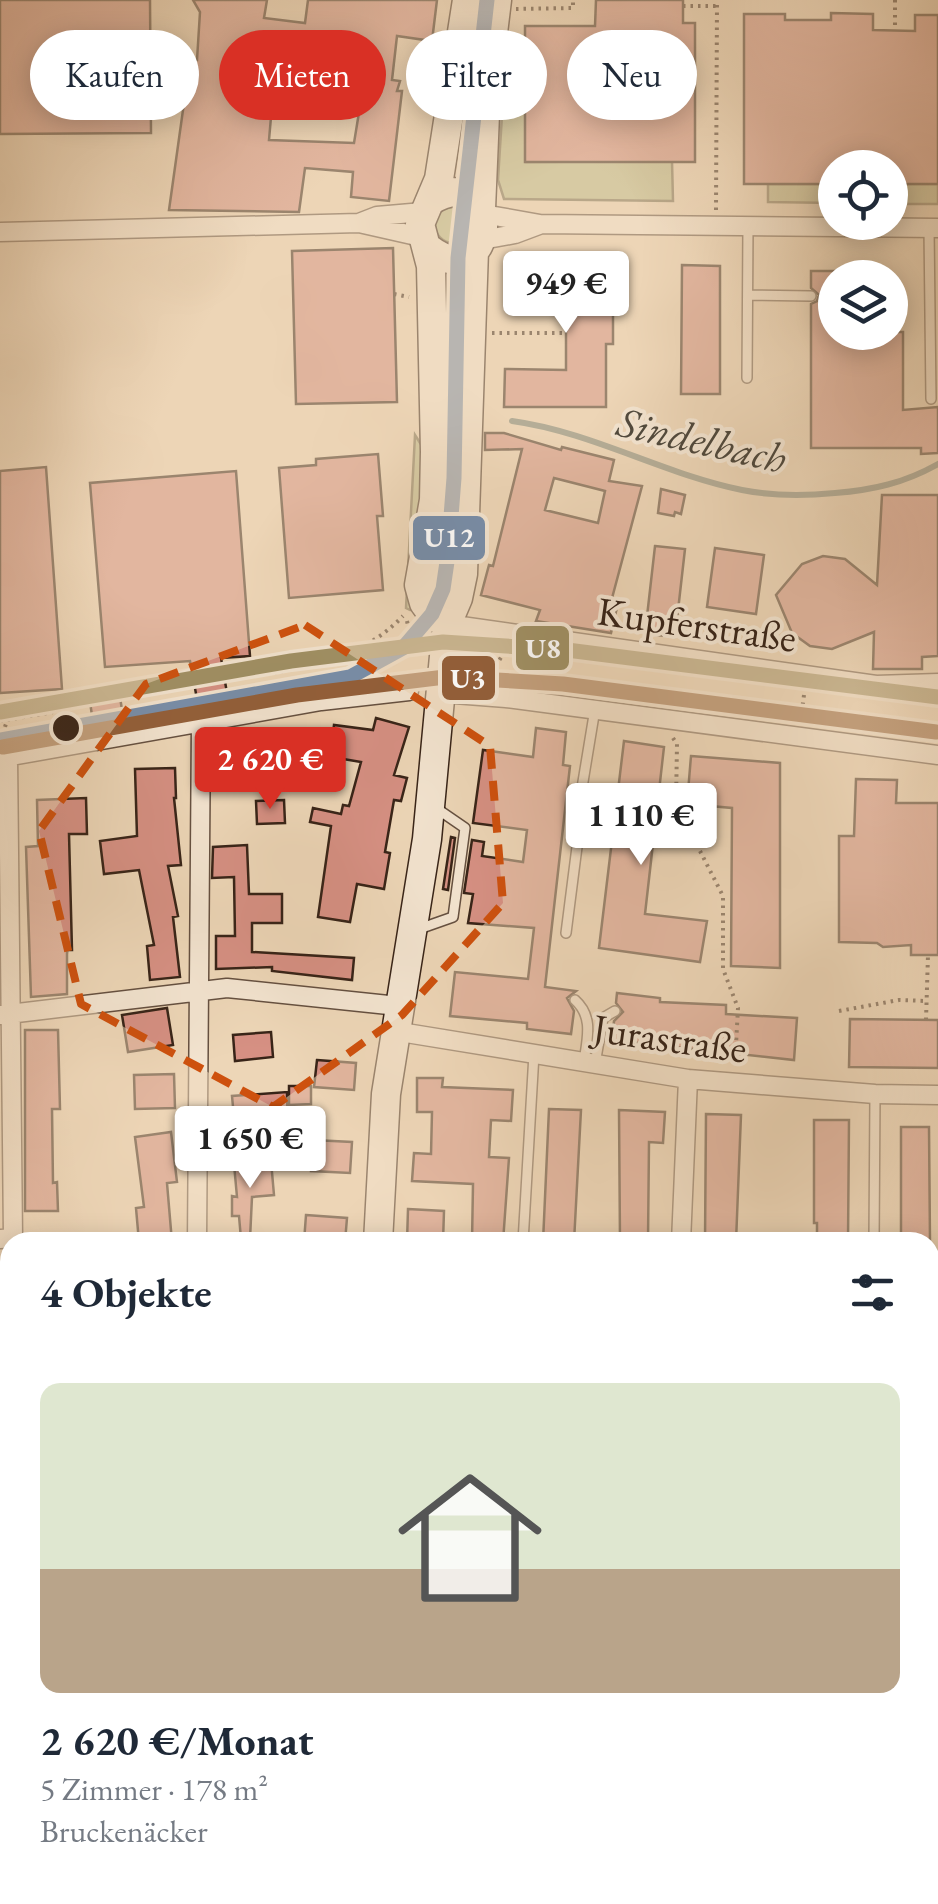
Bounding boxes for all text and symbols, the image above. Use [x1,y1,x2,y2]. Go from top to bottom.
chip: Kaufen [30,30,199,120]
chip: Mieten [219,30,386,120]
chip: Filter [406,30,547,120]
chip: Neu [567,30,697,120]
map controls [818,150,908,350]
button: locate [818,150,908,240]
pin: 949 € [496,251,636,336]
button: layers [818,260,908,350]
text: 949 € [525,262,607,304]
water label: Sindelbach [611,394,792,486]
line badge: U12 [411,514,487,562]
text: U12 [424,519,474,555]
street label: Kupferstraße [594,584,800,664]
line badge: U8 [514,624,571,672]
text: U8 [525,630,561,666]
line badge: U3 [440,654,497,702]
text: U3 [450,660,486,696]
unlabelled marker [50,712,82,744]
pin: 2 620 € [178,727,362,812]
text: 2 620 € [217,738,323,780]
pin: 1 110 € [549,783,733,868]
text: 1 110 € [588,794,694,836]
street label: Jurastraße [587,1001,750,1075]
pin: 1 650 € [158,1106,342,1191]
text: 1 650 € [197,1117,303,1159]
text: 4 Objekte [40,1265,212,1320]
icon: filters [845,1265,900,1320]
icon: home [380,1448,560,1628]
text: 2 620 €/Monat [40,1713,314,1768]
text: 5 Zimmer · 178 m² [40,1768,268,1810]
text: Bruckenäcker [40,1810,208,1852]

